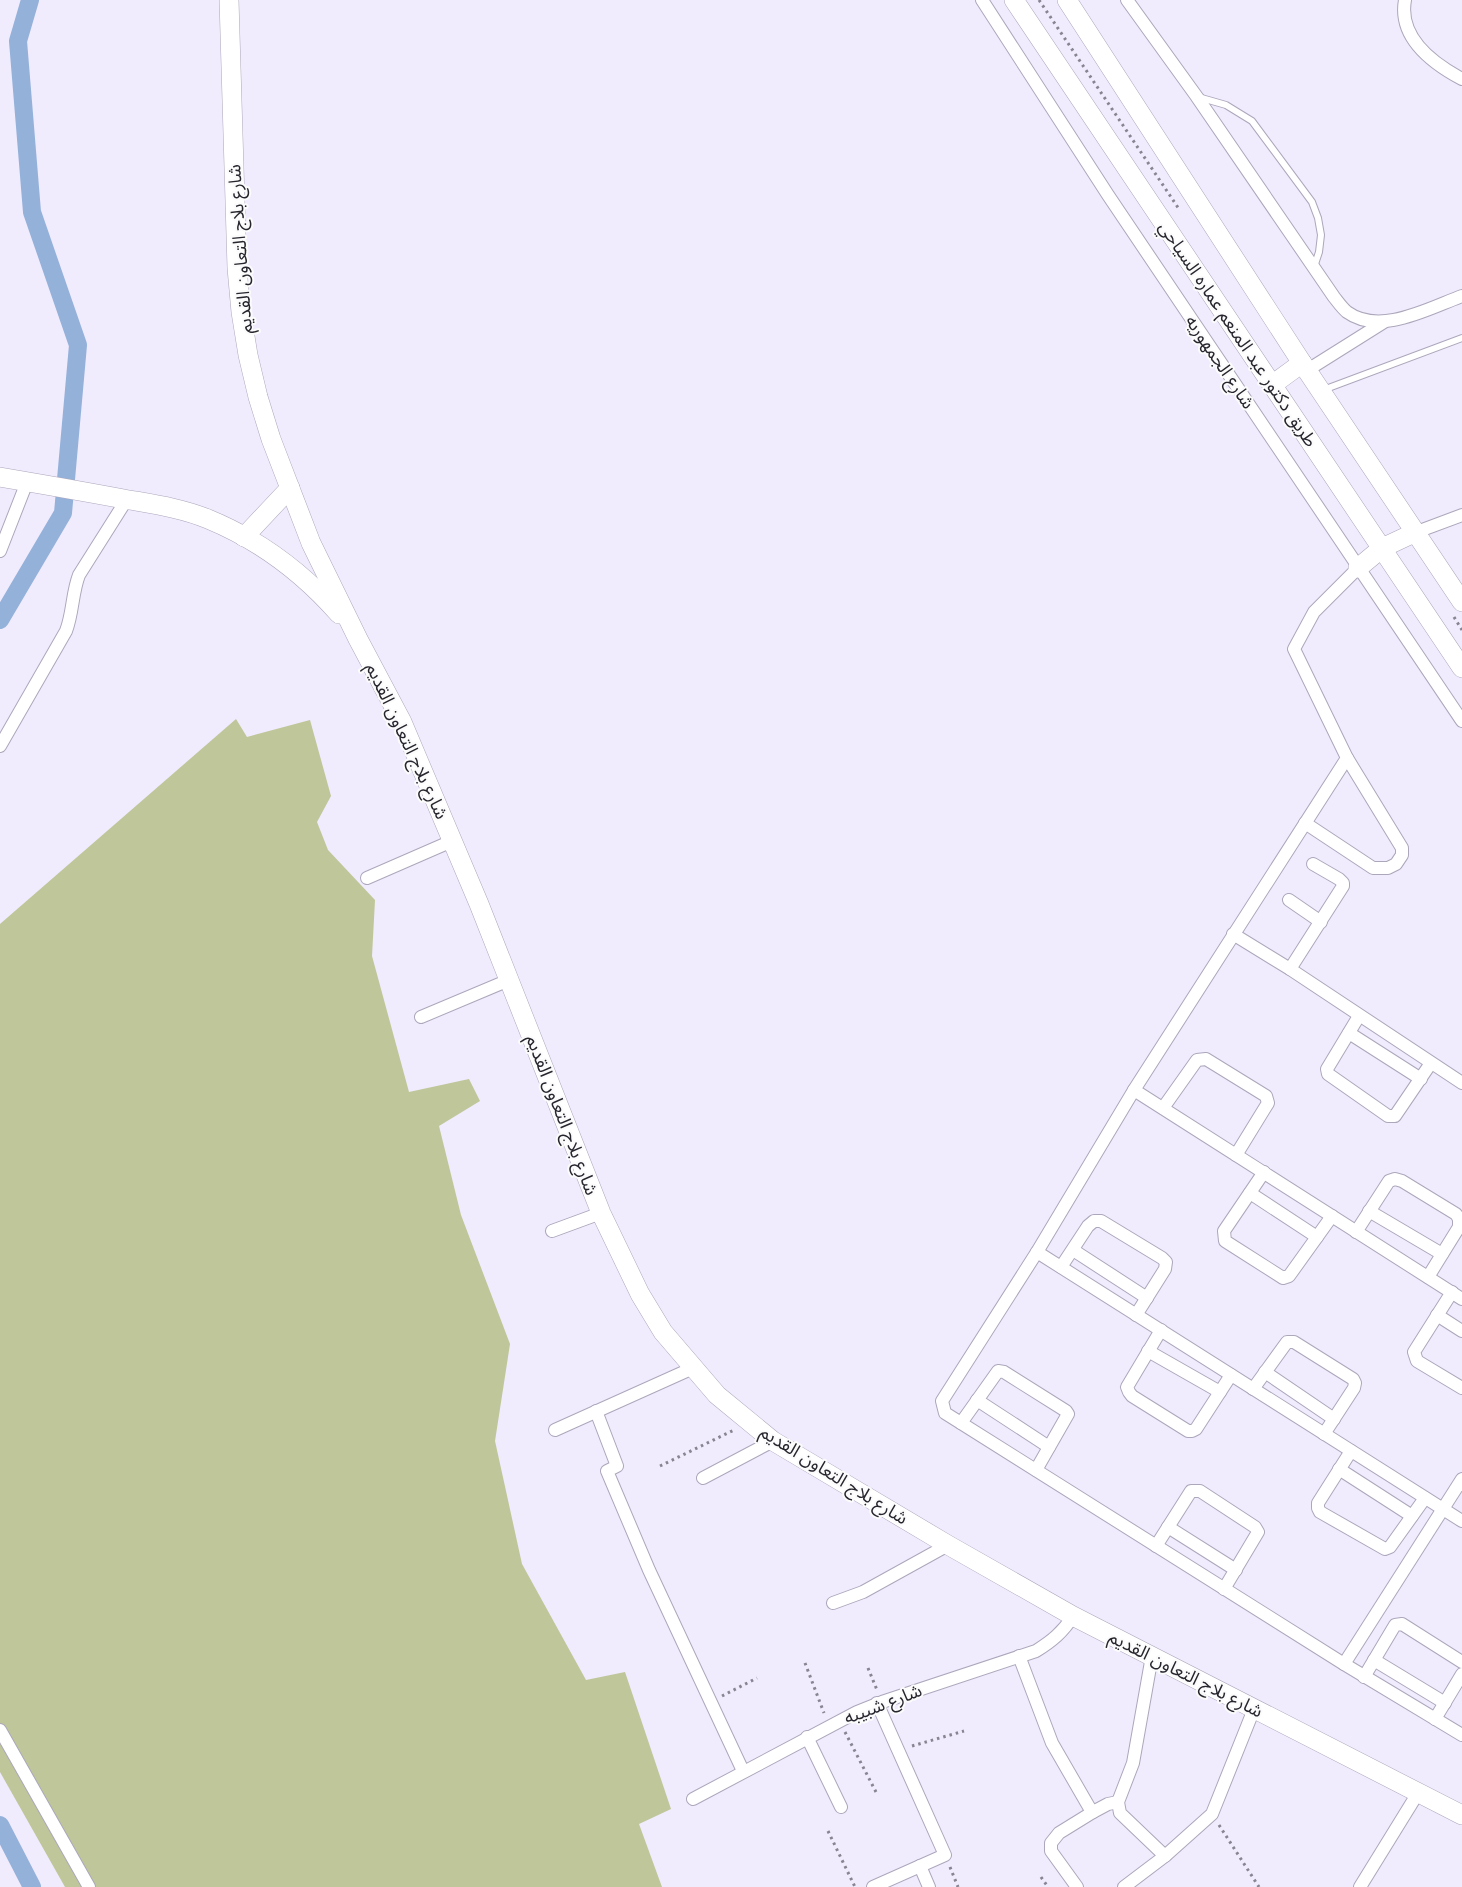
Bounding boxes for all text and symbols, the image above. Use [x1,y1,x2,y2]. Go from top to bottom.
street label: شارع بلاج التعاون القديم [221,163,260,335]
street label: طريق دكتور عبد المنعم عماره السياحي [1152,216,1324,452]
street label: شارع الجمهوريه [1178,310,1261,415]
street label: شارع بلاج التعاون القديم [358,659,455,824]
street label: شارع بلاج التعاون القديم [518,1031,605,1199]
street label: شارع بلاج التعاون القديم [755,1419,913,1532]
street label: شارع بلاج التعاون القديم [1104,1624,1268,1725]
street label: شارع شبيبه [840,1677,926,1732]

